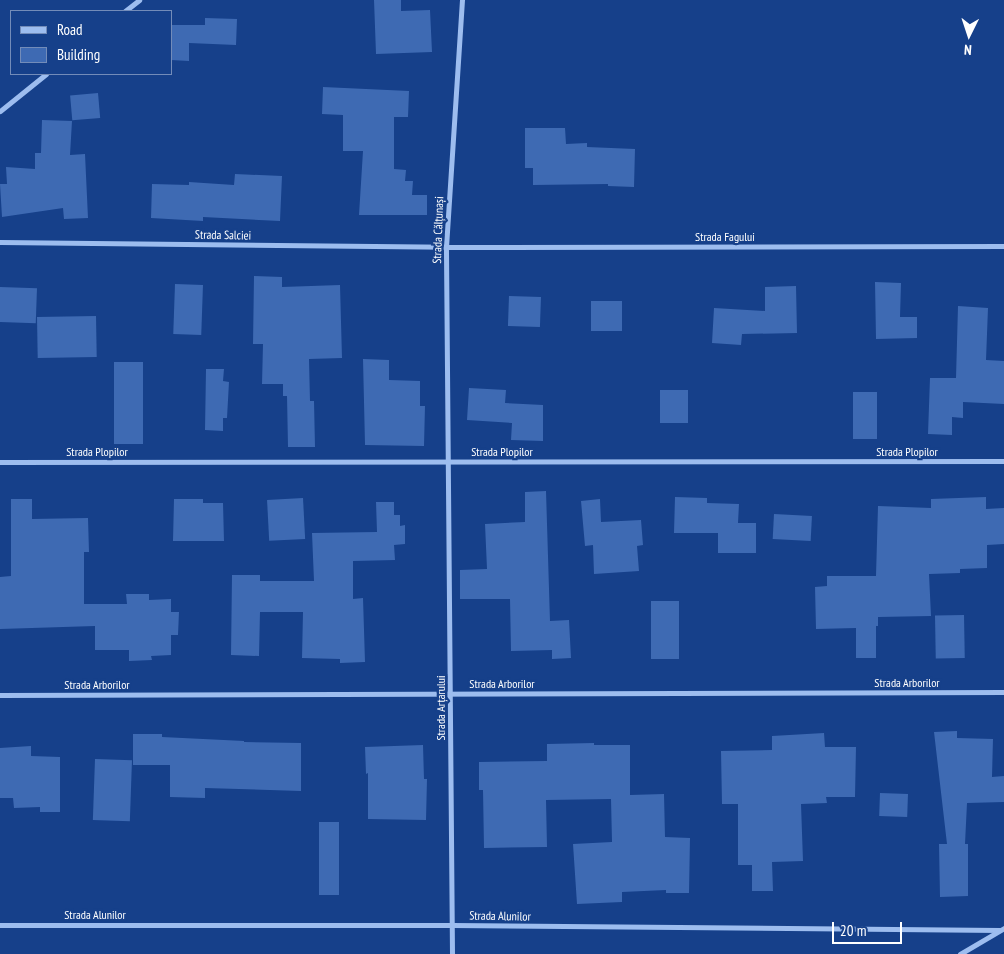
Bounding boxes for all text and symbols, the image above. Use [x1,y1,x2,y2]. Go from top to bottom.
legend [10,10,172,75]
north arrow [944,10,994,60]
text: Road [57,20,83,39]
text: N [964,41,972,59]
text: Building [57,45,100,64]
street label: Strada Călțunași [430,196,446,264]
street label: Strada Salciei [195,227,251,243]
street label: Strada Fagului [695,230,755,244]
street label: Strada Plopilor [66,445,128,459]
street label: Strada Plopilor [471,445,533,459]
street label: Strada Plopilor [876,445,938,459]
street label: Strada Arțarului [434,675,448,741]
street label: Strada Arborilor [874,676,940,690]
street label: Strada Arborilor [469,677,535,691]
street label: Strada Arborilor [64,678,130,692]
street label: Strada Alunilor [64,908,126,922]
street label: Strada Alunilor [469,908,531,924]
scale bar [834,912,904,944]
text: 20 m [840,921,866,940]

